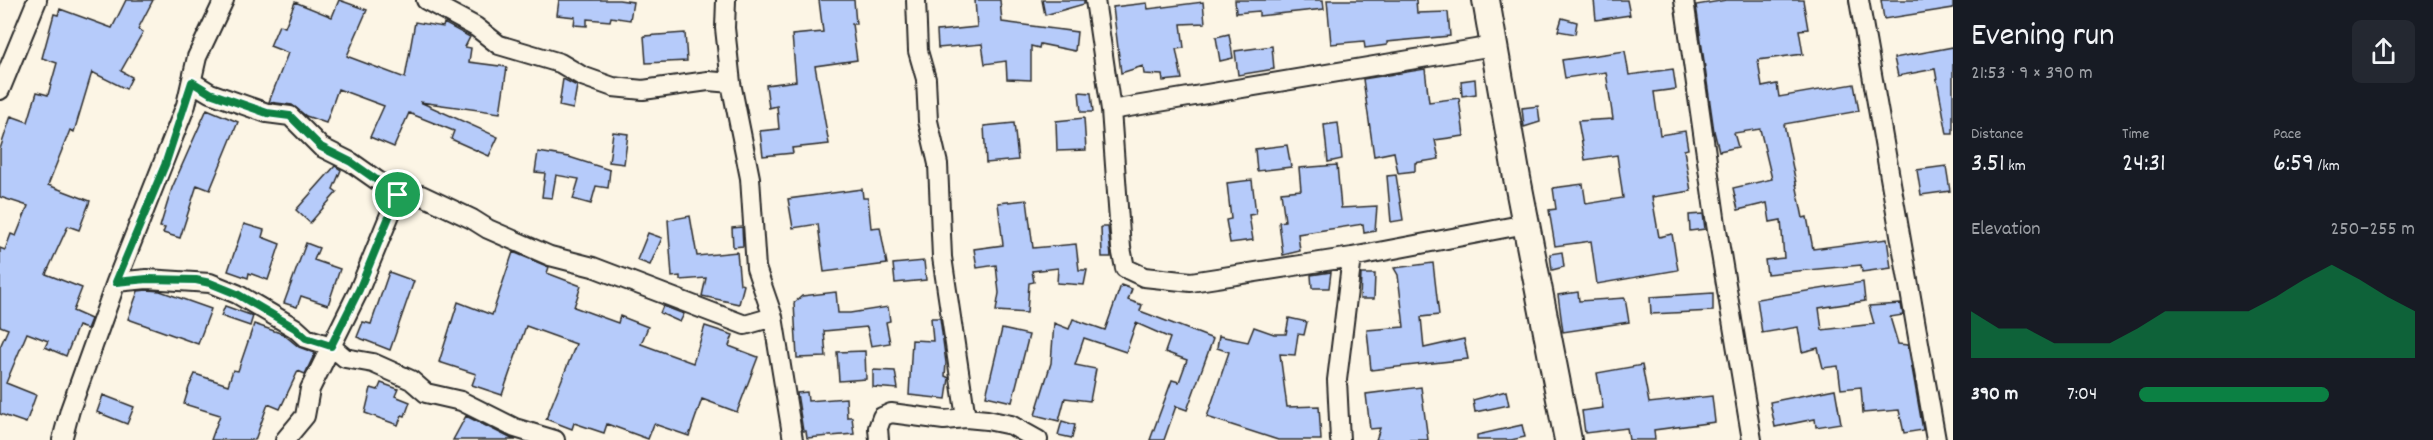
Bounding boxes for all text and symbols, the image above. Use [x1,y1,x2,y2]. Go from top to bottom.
text: Evening run [1971,14,2115,61]
button: share [2352,20,2415,83]
text: 21:53 · 9 × 390 m [1971,60,2093,88]
text: Distance [1971,123,2023,146]
text: Time [2122,123,2149,146]
text: Pace [2273,123,2301,146]
text: 3.51 [1971,146,2005,183]
text: 24:31 [2122,146,2166,183]
text: 6:59 [2273,146,2314,183]
text: km [2005,155,2026,178]
text: /km [2314,155,2340,178]
pin [372,169,423,220]
icon: arrive [381,178,414,211]
text: Elevation [1971,216,2041,244]
text: 250–255 m [2331,216,2415,244]
text: 390 m [1971,381,2018,409]
text: 7:04 [2067,381,2097,409]

